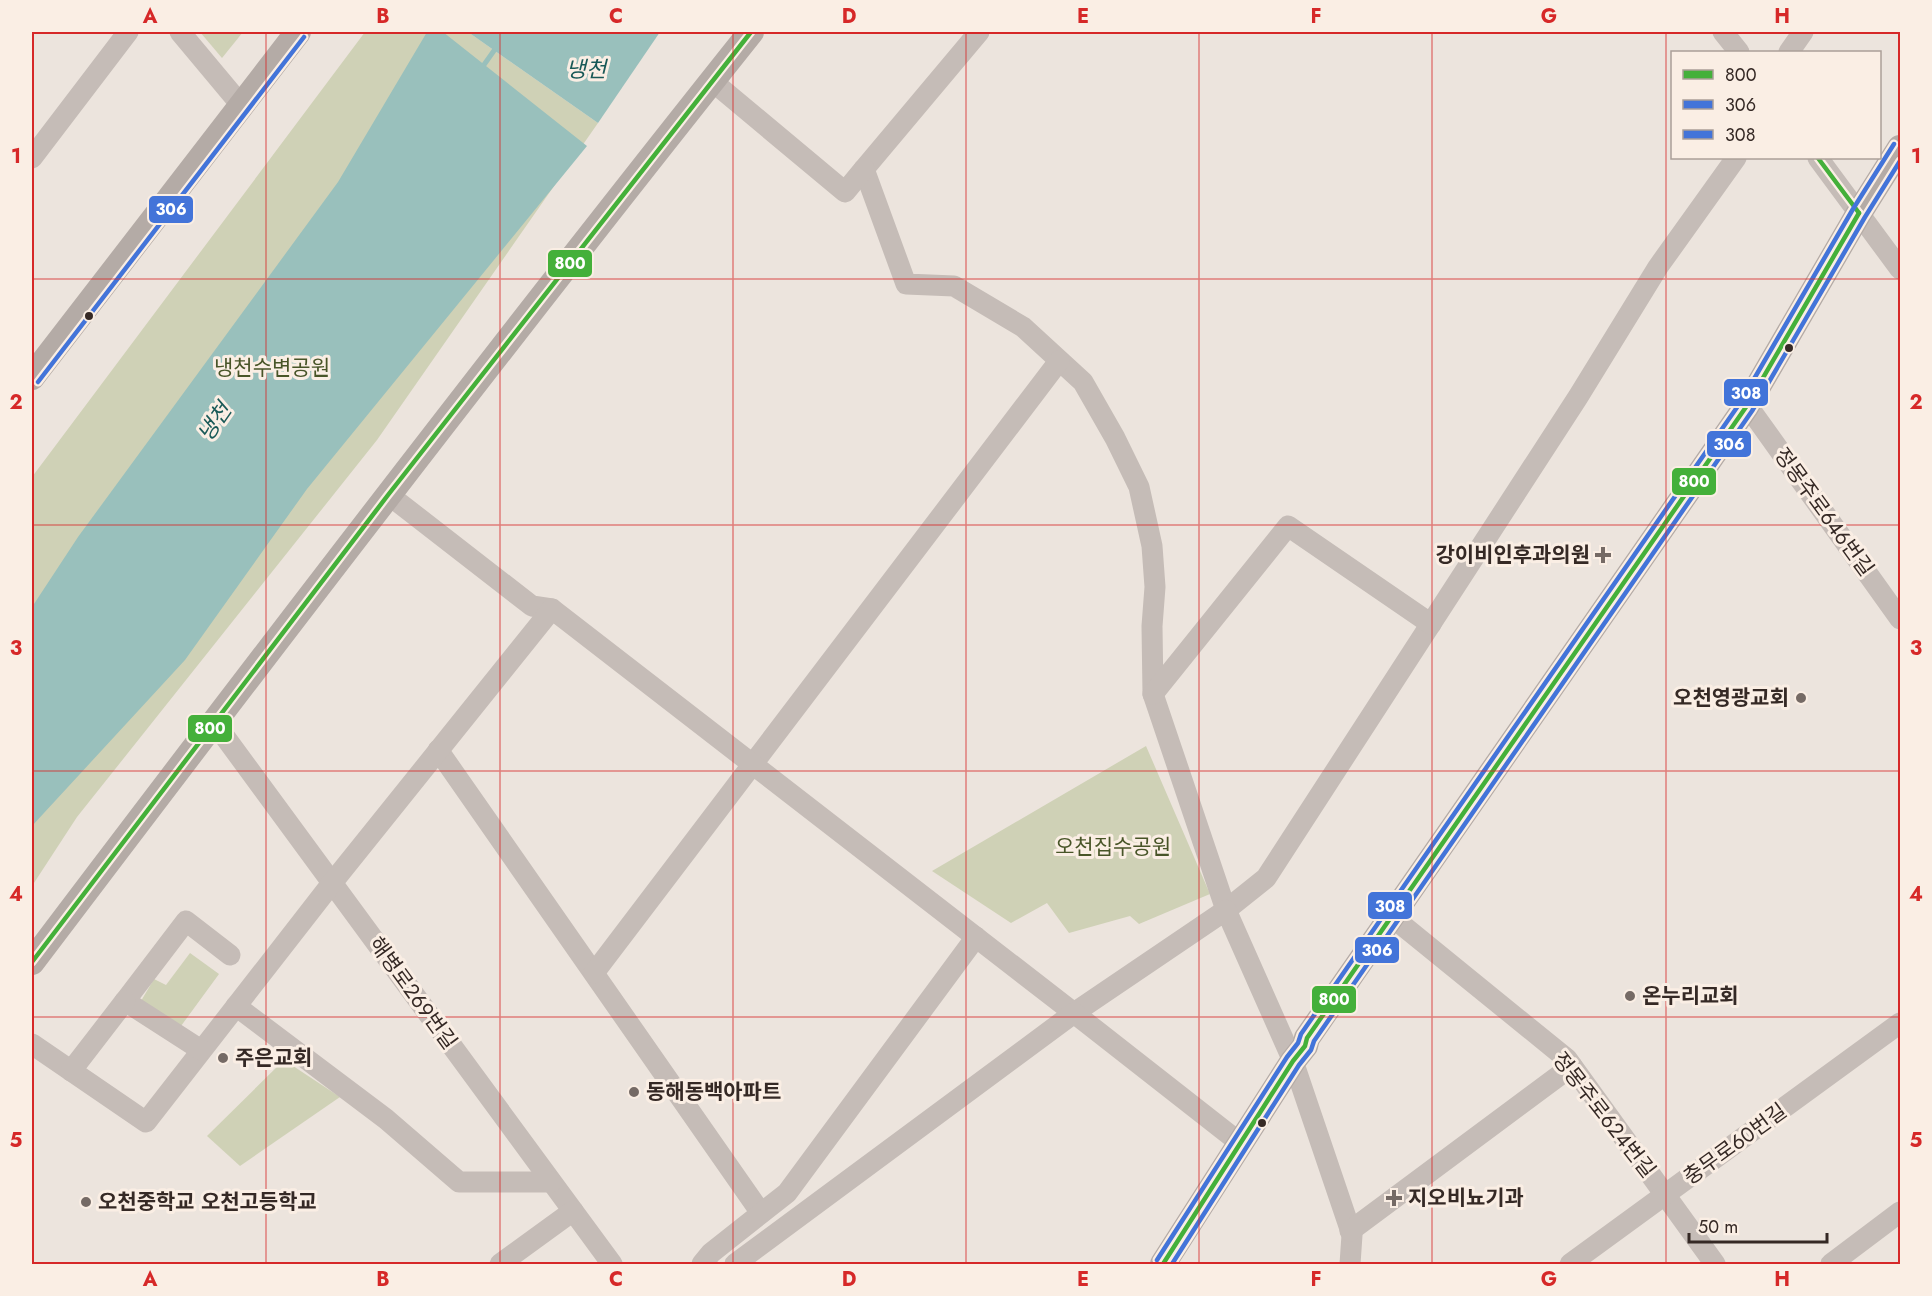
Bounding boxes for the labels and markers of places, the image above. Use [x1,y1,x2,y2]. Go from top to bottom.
unlabelled marker [83,310,95,322]
unlabelled marker [1783,342,1795,354]
place label: 강이비인후과의원 [1435,540,1590,570]
marker: 강이비인후과의원 [1594,546,1612,564]
place label: 오천영광교회 [1673,683,1789,713]
marker: 오천영광교회 [1794,691,1808,705]
place label: 온누리교회 [1642,981,1739,1011]
marker: 온누리교회 [1623,989,1637,1003]
place label: 주은교회 [235,1043,312,1073]
marker: 주은교회 [216,1051,230,1065]
place label: 동해동백아파트 [646,1077,781,1107]
marker: 동해동백아파트 [627,1085,641,1099]
unlabelled marker [1256,1117,1268,1129]
place label: 지오비뇨기과 [1408,1183,1524,1213]
place label: 오천중학교 오천고등학교 [98,1187,317,1217]
marker: 지오비뇨기과 [1385,1189,1403,1207]
marker: 오천중학교 오천고등학교 [79,1195,93,1209]

